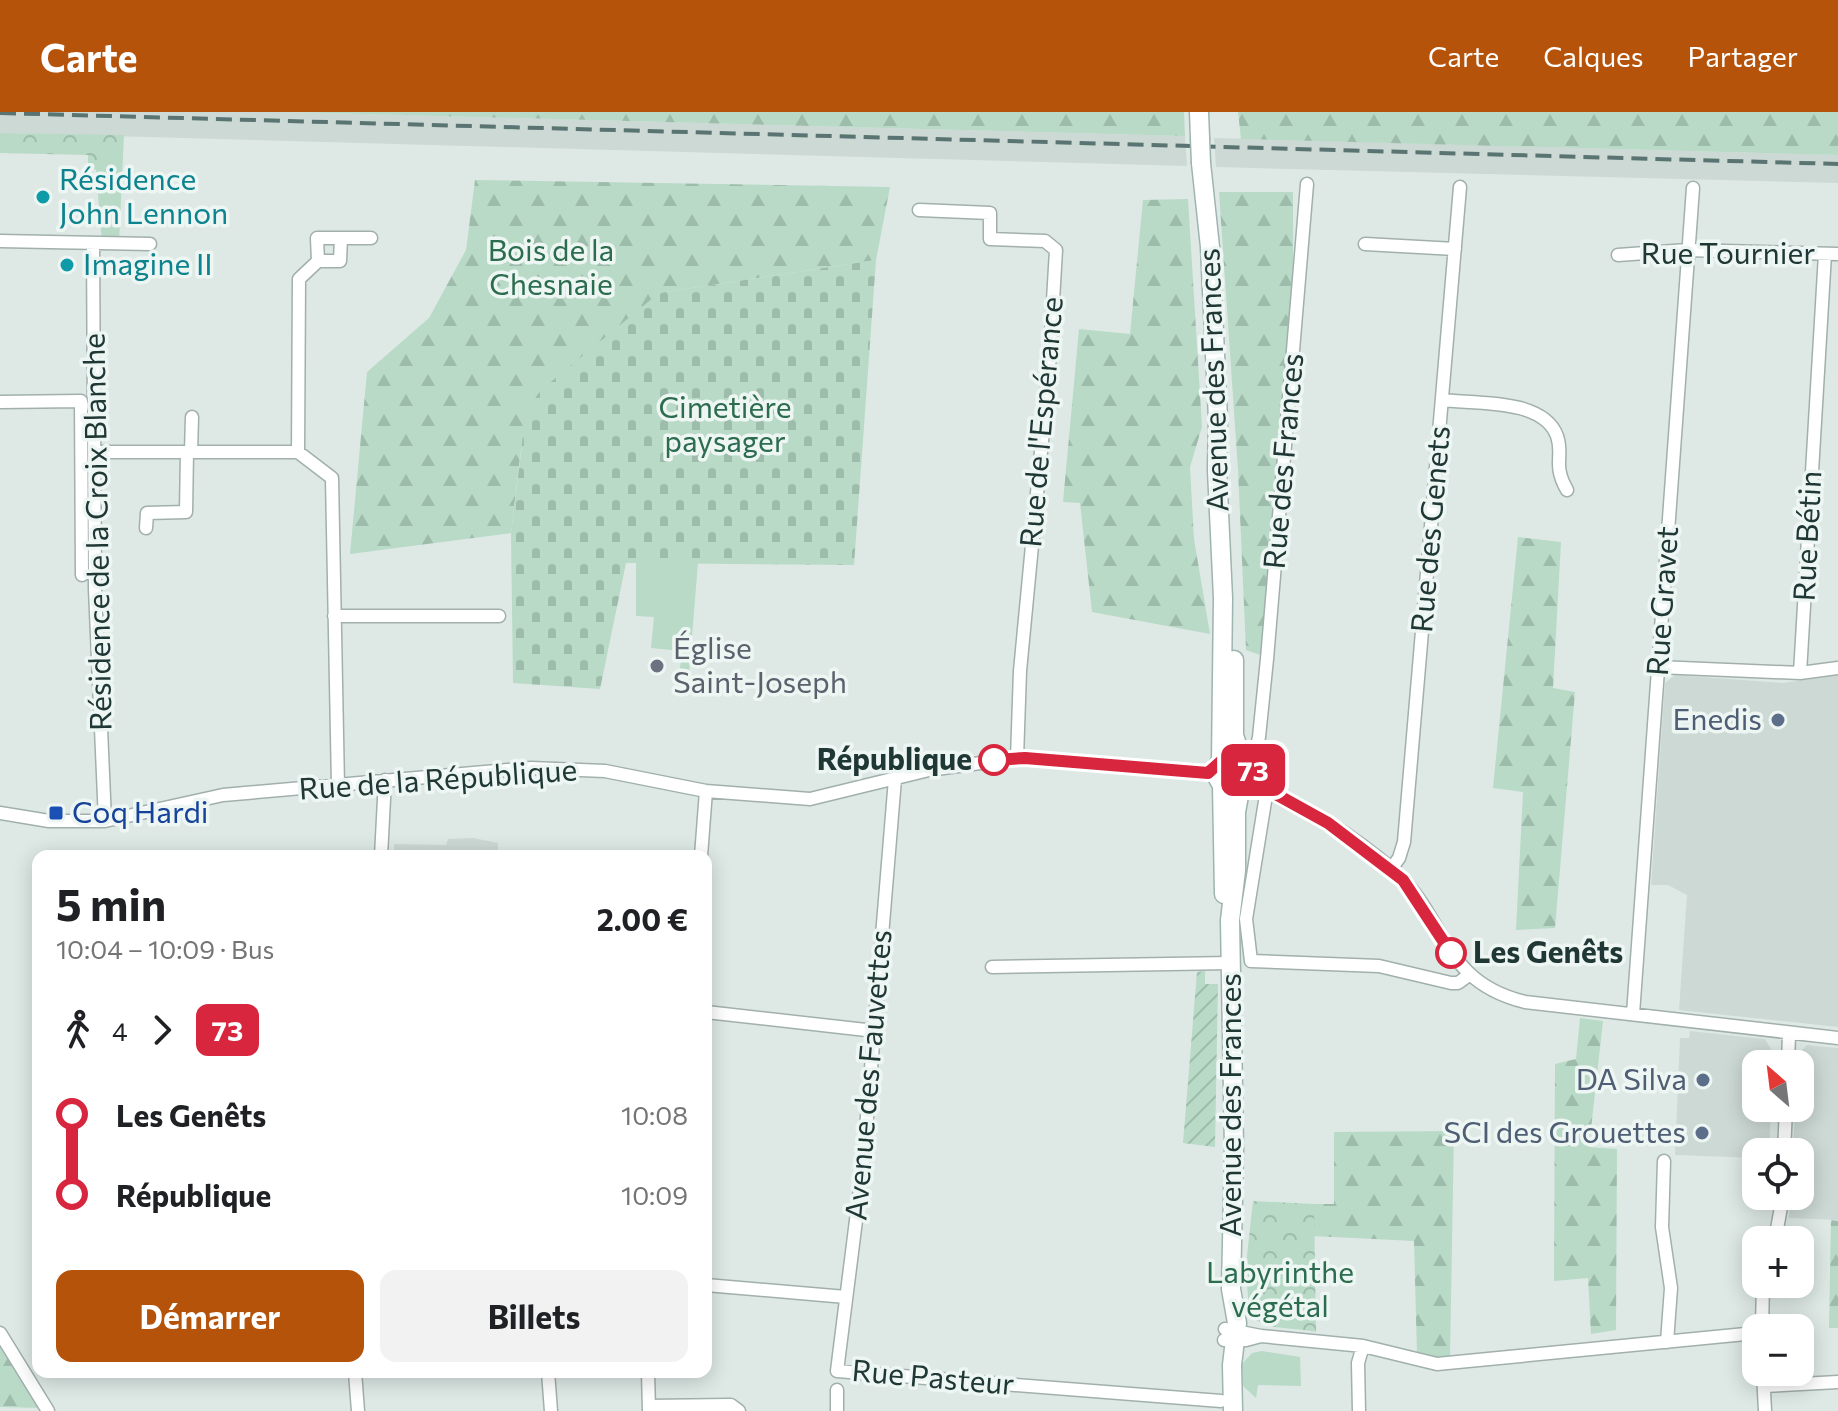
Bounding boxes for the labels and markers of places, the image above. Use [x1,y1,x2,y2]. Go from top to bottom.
place label: Résidence John Lennon [59,159,228,230]
marker: Résidence John Lennon [34,188,52,206]
place label: Imagine II [83,244,213,281]
marker: Imagine II [58,256,76,274]
place label: Église Saint-Joseph [673,628,847,699]
marker: Église Saint-Joseph [648,657,666,675]
place label: Enedis [1672,699,1762,736]
marker: Enedis [1769,711,1787,729]
place label: République [817,739,972,776]
marker: République [979,745,1009,775]
place label: Coq Hardi [72,792,208,829]
marker: Coq Hardi [47,804,65,822]
place label: Les Genêts [1473,932,1623,969]
marker: Les Genêts [1436,938,1466,968]
place label: DA Silva [1576,1059,1687,1096]
marker: DA Silva [1694,1071,1712,1089]
place label: SCI des Grouettes [1444,1112,1686,1149]
marker: SCI des Grouettes [1693,1124,1711,1142]

